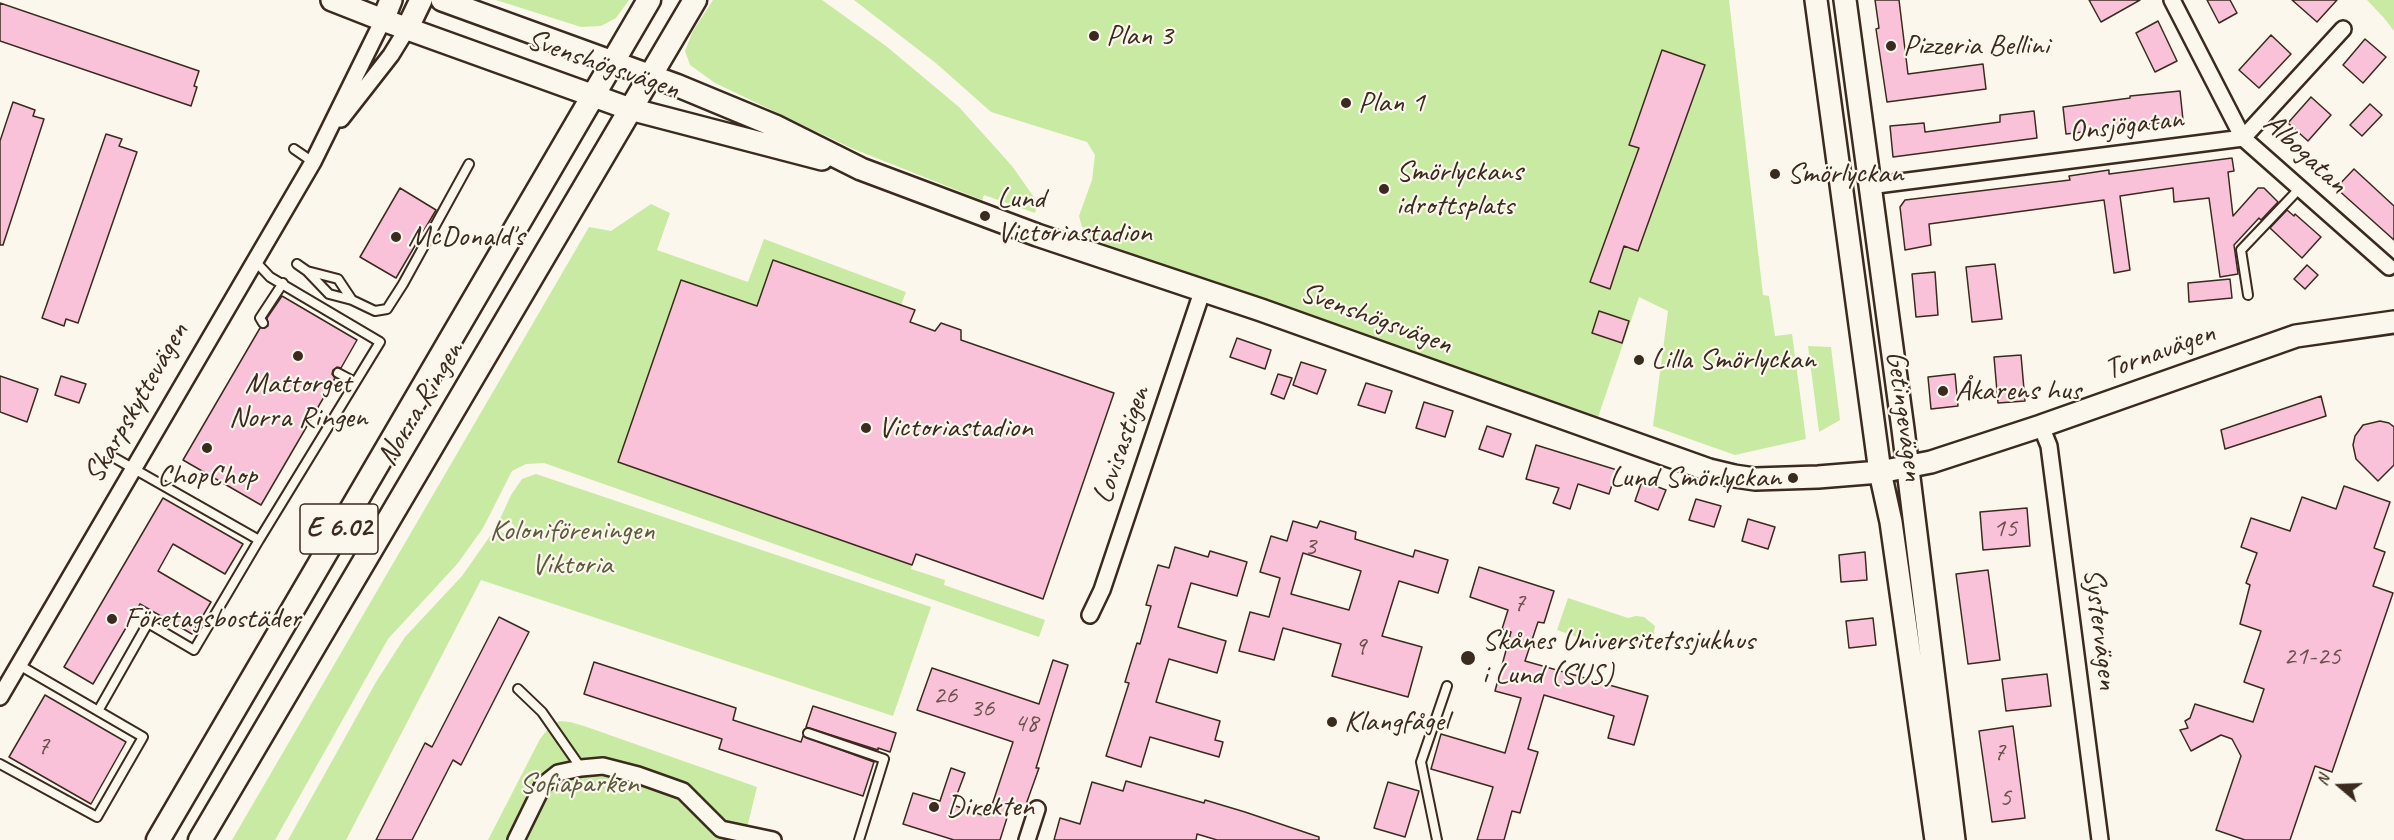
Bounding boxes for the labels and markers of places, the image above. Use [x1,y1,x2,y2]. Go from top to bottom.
place label: Plan 3 [1106,18,1173,54]
place label: Pizzeria Bellini [1903,28,2049,64]
marker: Plan 3 [1087,29,1101,43]
marker: Pizzeria Bellini [1884,39,1898,53]
place label: Plan 1 [1358,85,1425,121]
marker: Plan 1 [1339,96,1353,110]
place label: Smörlyckans idrottsplats [1396,154,1523,225]
place label: Smörlyckan [1787,156,1903,192]
marker: Smörlyckan [1768,167,1782,181]
place label: Lund Victoriastadion [997,181,1152,252]
marker: Smörlyckans idrottsplats [1377,182,1391,196]
marker: Lund Victoriastadion [978,209,992,223]
place label: McDonald's [408,219,524,255]
marker: McDonald's [389,230,403,244]
place label: Lilla Smörlyckan [1651,342,1815,378]
marker: Mattorget Norra Ringen [291,349,305,363]
marker: Lilla Smörlyckan [1632,353,1646,367]
place label: Mattorget Norra Ringen [229,366,367,436]
place label: Åkarens hus [1955,373,2081,409]
marker: Åkarens hus [1936,384,1950,398]
place label: Victoriastadion [878,410,1033,446]
marker: Victoriastadion [859,421,873,435]
marker: ChopChop [200,441,214,455]
place label: ChopChop [157,458,257,494]
place label: Lund Smörlyckan [1609,460,1781,496]
marker: Lund Smörlyckan [1786,471,1800,485]
place label: Företagsbostäder [124,601,301,637]
marker: Företagsbostäder [105,612,119,626]
place label: Skånes Universitetssjukhus i Lund (SUS) [1482,623,1755,694]
marker: Skånes Universitetssjukhus i Lund (SUS) [1459,649,1477,667]
place label: Klangfågel [1344,704,1449,740]
marker: Klangfågel [1325,715,1339,729]
place label: Direkten [946,789,1034,825]
marker: Direkten [927,800,941,814]

